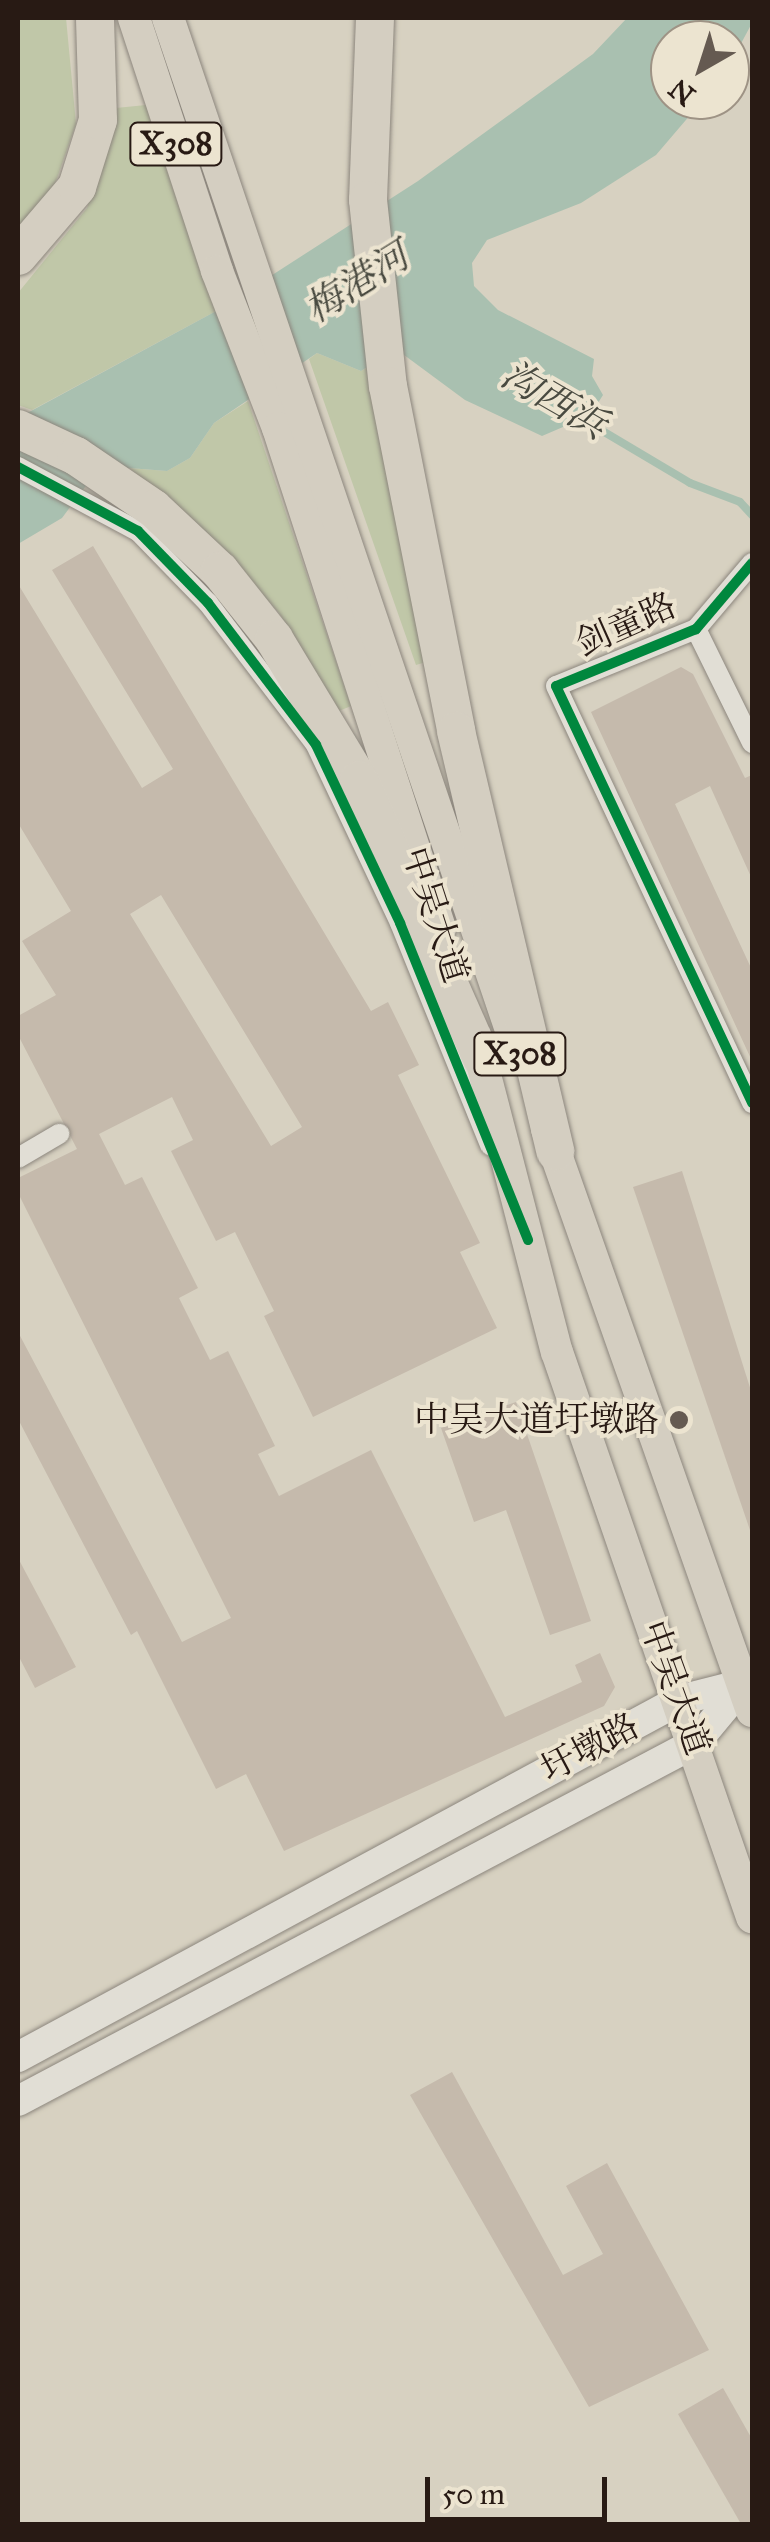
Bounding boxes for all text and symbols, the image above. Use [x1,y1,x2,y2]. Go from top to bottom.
north arrow [650,20,750,120]
text: N [662,71,702,113]
road number: X308 [128,117,224,171]
water label: 梅港河 [297,233,417,333]
water label: 沟西浜 [493,352,615,448]
street label: 剑童路 [569,584,683,666]
street label: 中吴大道 [393,842,477,988]
road number: X308 [472,1027,568,1081]
place label: 中吴大道圩墩路 [414,1399,659,1441]
marker: 中吴大道圩墩路 [668,1409,690,1431]
street label: 中吴大道 [631,1615,719,1761]
street label: 圩墩路 [534,1705,646,1791]
scale bar [430,2457,612,2519]
text: 50 m [442,2476,505,2512]

